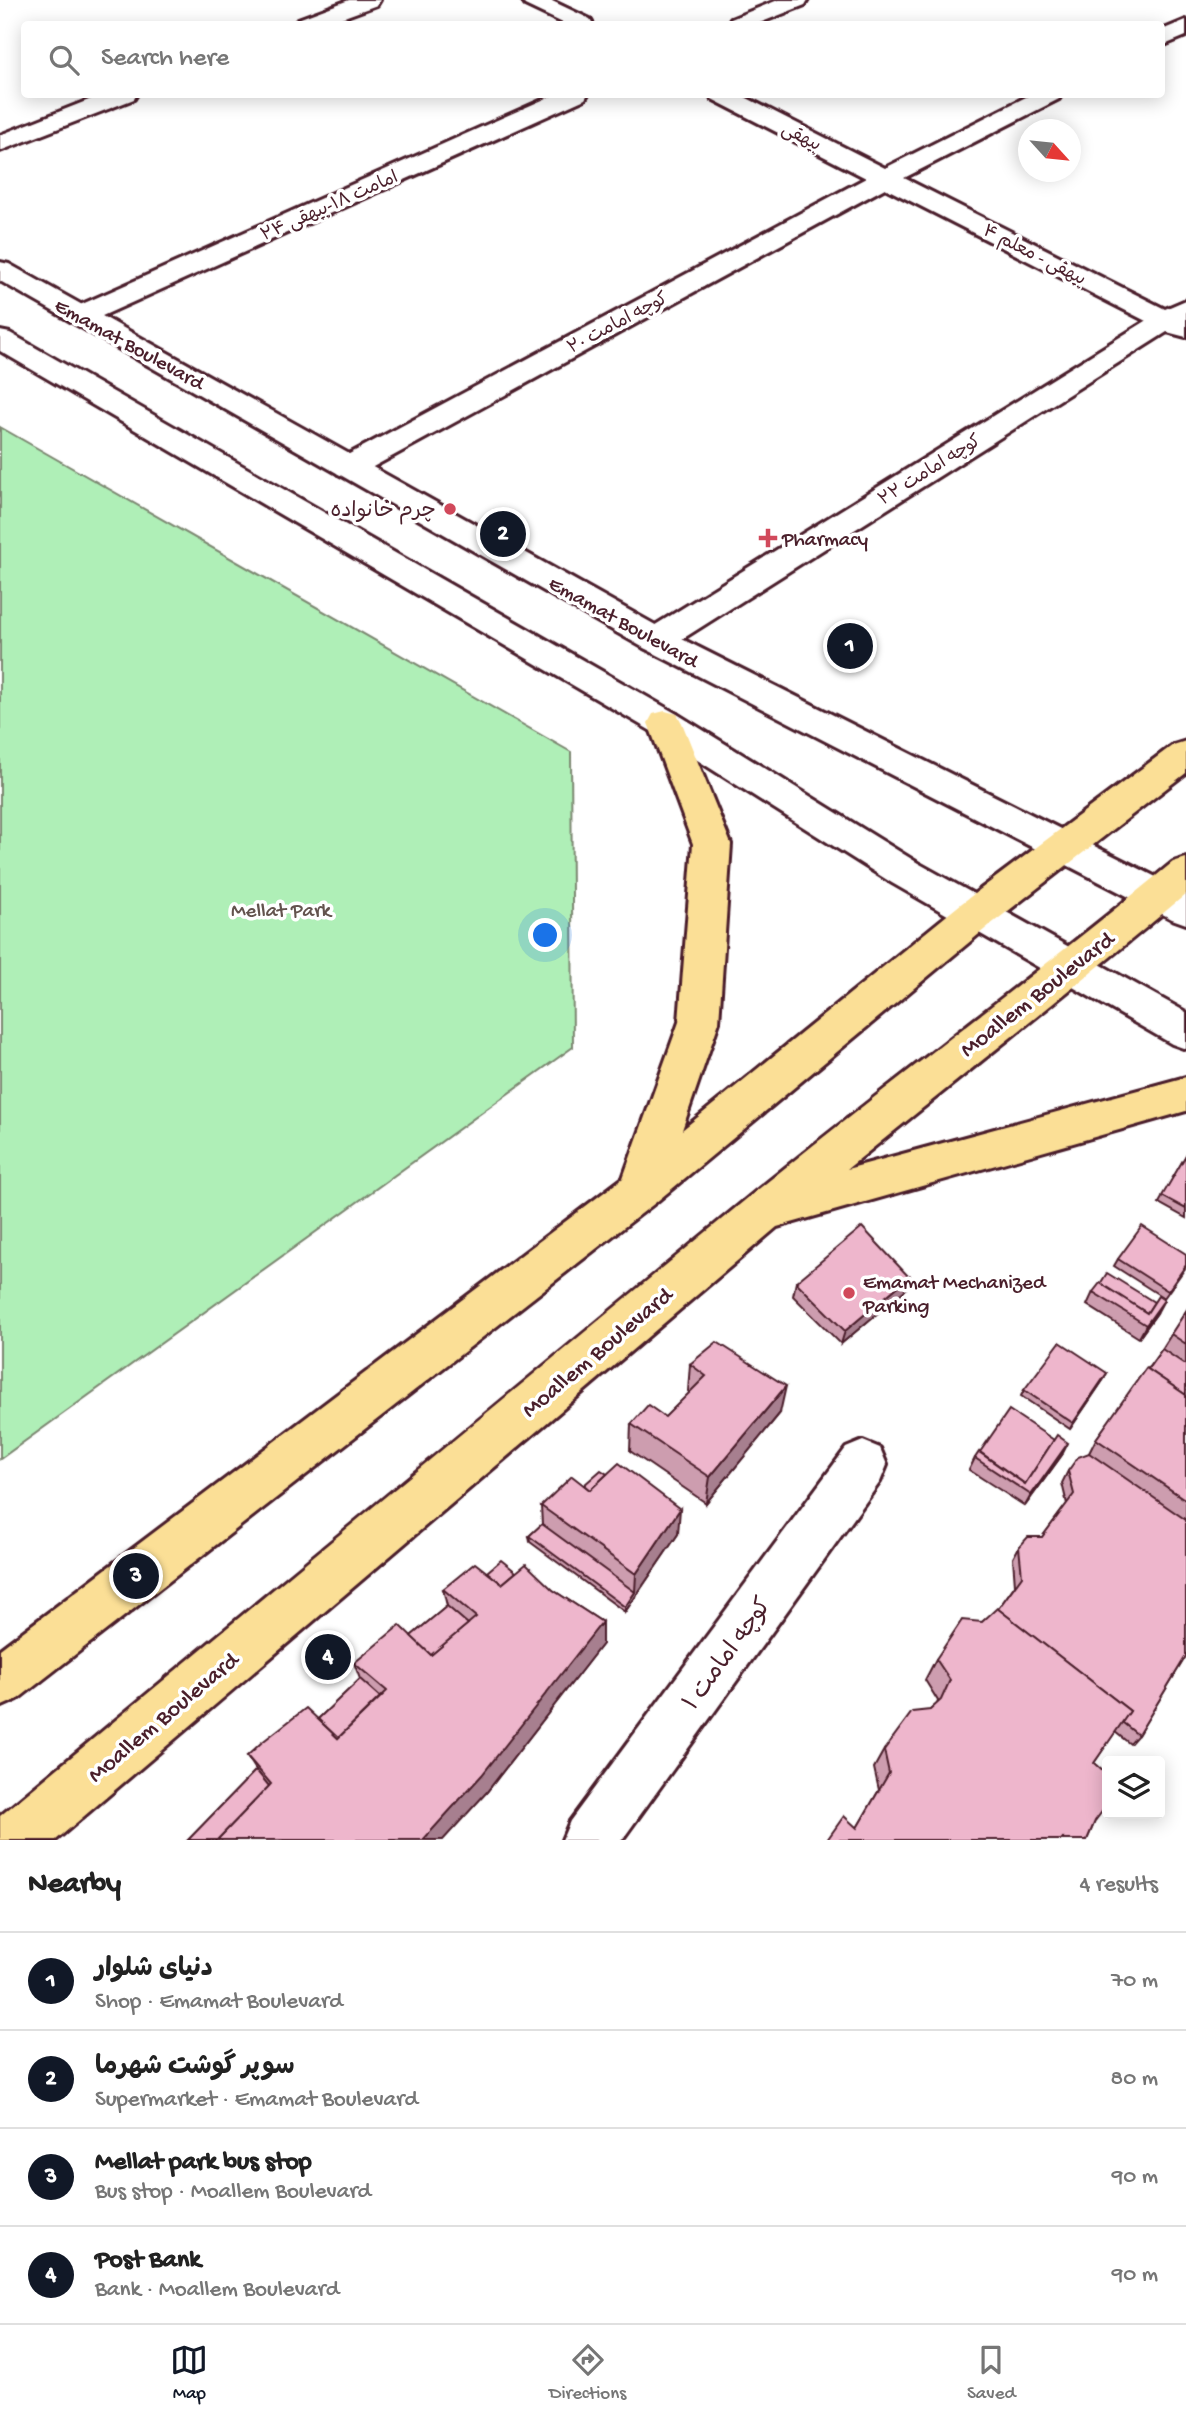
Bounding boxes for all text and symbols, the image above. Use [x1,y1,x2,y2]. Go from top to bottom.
search box [21,21,1165,98]
icon: search [45,41,83,79]
text: Search here [101,44,229,75]
street label: بیهقی [778,119,824,157]
north arrow [1018,119,1081,182]
street label: امامت ۱۸-بیهقی ۲۴ [258,168,402,247]
street label: بیهقی - معلم ۴ [978,221,1089,292]
street label: کوچه امامت ۲۰ [564,289,672,360]
street label: Emamat Boulevard [49,295,209,398]
street label: کوچه امامت ۲۲ [875,431,986,511]
place label: چرم خانواده [331,500,436,525]
marker: چرم خانواده [442,501,458,517]
pin: 2 [480,508,526,560]
place label: Pharmacy [781,529,868,554]
marker: Pharmacy [760,530,776,546]
street label: Emamat Boulevard [543,573,703,676]
pin: 1 [827,620,873,672]
park label: Mellat Park [231,900,334,925]
your location [528,918,562,952]
street label: Moallem Boulevard [955,925,1123,1065]
place label: Emamat Mechanized Parking [862,1272,1047,1321]
street label: Moallem Boulevard [517,1281,681,1425]
marker: Emamat Mechanized Parking [841,1285,857,1301]
pin: 3 [113,1550,159,1602]
street label: کوچه امامت ۱ [678,1593,779,1717]
pin: 4 [305,1631,351,1683]
street label: Moallem Boulevard [83,1646,247,1790]
map controls [1102,1756,1165,1819]
button: layers [1102,1756,1165,1819]
text: Nearby [28,1868,121,1903]
text: 4 results [1079,1872,1158,1899]
text: دنیای شلوار [95,1955,213,1986]
text: 1 [46,1968,56,1995]
text: 70 m [1111,1968,1158,1995]
text: Shop · Emamat Boulevard [95,1989,343,2016]
text: سوپر گوشت شهرما [95,2053,295,2084]
text: 2 [45,2066,57,2093]
text: 80 m [1111,2066,1158,2093]
text: Supermarket · Emamat Boulevard [95,2087,418,2114]
text: Mellat park bus stop [95,2148,311,2179]
text: 3 [45,2164,57,2191]
text: 90 m [1112,2164,1158,2191]
text: Bus stop · Moallem Boulevard [95,2179,371,2206]
text: Post Bank [95,2246,201,2277]
text: 4 [46,2262,56,2289]
text: 90 m [1112,2262,1158,2289]
text: Bank · Moallem Boulevard [95,2277,339,2304]
tab: Map [170,2341,208,2406]
tab: Directions [549,2341,626,2406]
tab: Saved [967,2341,1016,2406]

